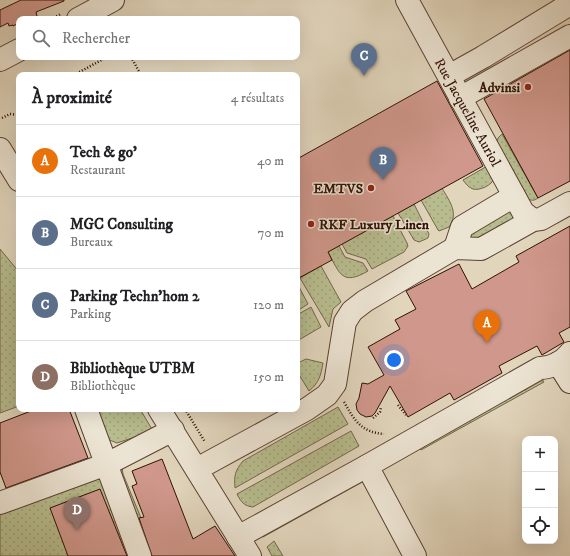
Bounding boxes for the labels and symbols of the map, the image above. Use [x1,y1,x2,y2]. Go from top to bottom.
pin: C [351,43,377,76]
street label: Rue Jacqueline Auriol [430,55,505,170]
place label: Advinsi [478,79,520,97]
marker: Advinsi [523,82,533,92]
pin: B [370,147,396,180]
place label: EMTVS [313,180,363,198]
marker: EMTVS [366,183,376,193]
place label: RKF Luxury Linen [319,216,430,234]
marker: RKF Luxury Linen [306,219,316,229]
pin: A [474,310,500,343]
your location [384,350,404,370]
pin: D [64,497,90,530]

